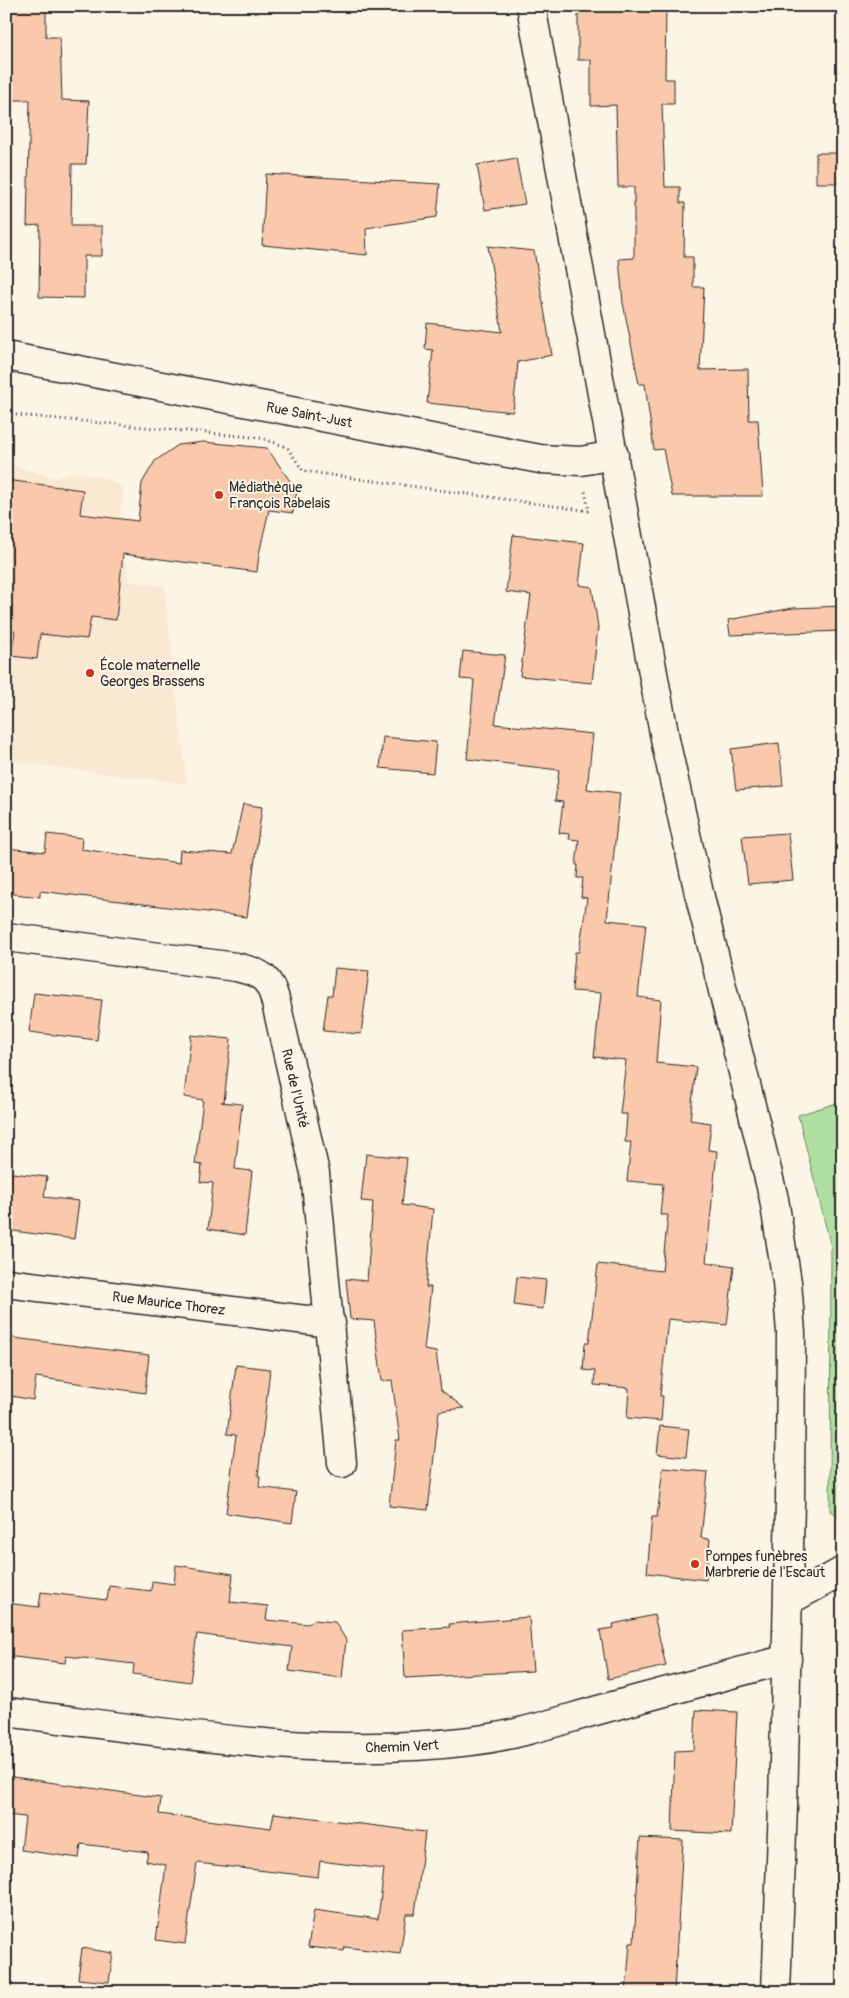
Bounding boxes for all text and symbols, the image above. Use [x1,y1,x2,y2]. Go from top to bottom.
street label: Rue Saint-Just [265,398,354,431]
place label: Médiathèque François Rabelais [229,479,331,512]
marker: Médiathèque François Rabelais [213,489,225,501]
place label: École maternelle Georges Brassens [100,656,205,690]
marker: École maternelle Georges Brassens [84,667,96,679]
street label: Rue de l'Unité [278,1047,313,1130]
street label: Rue Maurice Thorez [111,1288,226,1318]
place label: Pompes funèbres Marbrerie de l'Escaut [705,1548,825,1581]
marker: Pompes funèbres Marbrerie de l'Escaut [689,1558,701,1570]
street label: Chemin Vert [365,1736,440,1756]

